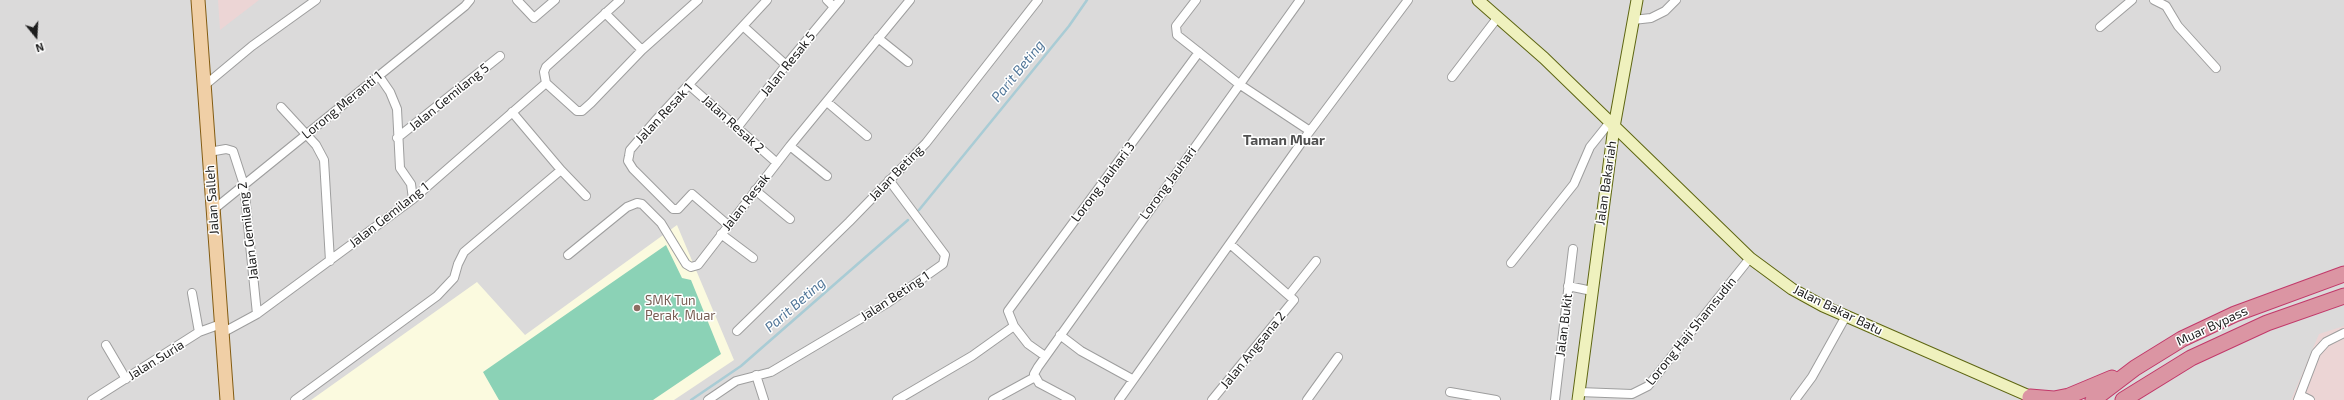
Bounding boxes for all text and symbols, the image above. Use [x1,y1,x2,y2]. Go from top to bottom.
north arrow [16,16,56,56]
street label: Jalan Resak 5 [757,29,819,99]
water label: Parit Beting [988,37,1048,105]
text: N [34,40,46,55]
street label: Jalan Gemilang 5 [406,60,492,134]
street label: Lorong Meranti 1 [299,68,385,142]
street label: Jalan Resak 1 [632,80,696,146]
street label: Jalan Resak 2 [699,92,767,156]
district label: Taman Muar [1243,132,1325,148]
street label: Lorong Jauhari 3 [1068,139,1138,225]
street label: Jalan Bakariah [1592,140,1620,226]
street label: Jalan Beting [866,142,926,204]
street label: Lorong Jauhari [1136,144,1200,222]
street label: Jalan Salleh [202,165,222,235]
street label: Jalan Resak [719,170,773,234]
street label: Jalan Gemilang 1 [346,179,432,251]
street label: Jalan Gemilang 2 [234,181,262,281]
street label: Jalan Beting 1 [858,268,932,324]
water label: Parit Beting [761,274,829,336]
street label: Lorong Haji Shamsudin [1642,274,1740,388]
street label: Jalan Bakar Batu [1791,282,1885,338]
place label: SMK Tun Perak, Muar [645,293,716,324]
street label: Jalan Bukit [1552,293,1576,357]
marker: SMK Tun Perak, Muar [632,303,642,313]
street label: Muar Bypass [2174,303,2250,349]
street label: Jalan Angsana 2 [1217,308,1289,392]
street label: Jalan Suria [125,337,187,383]

